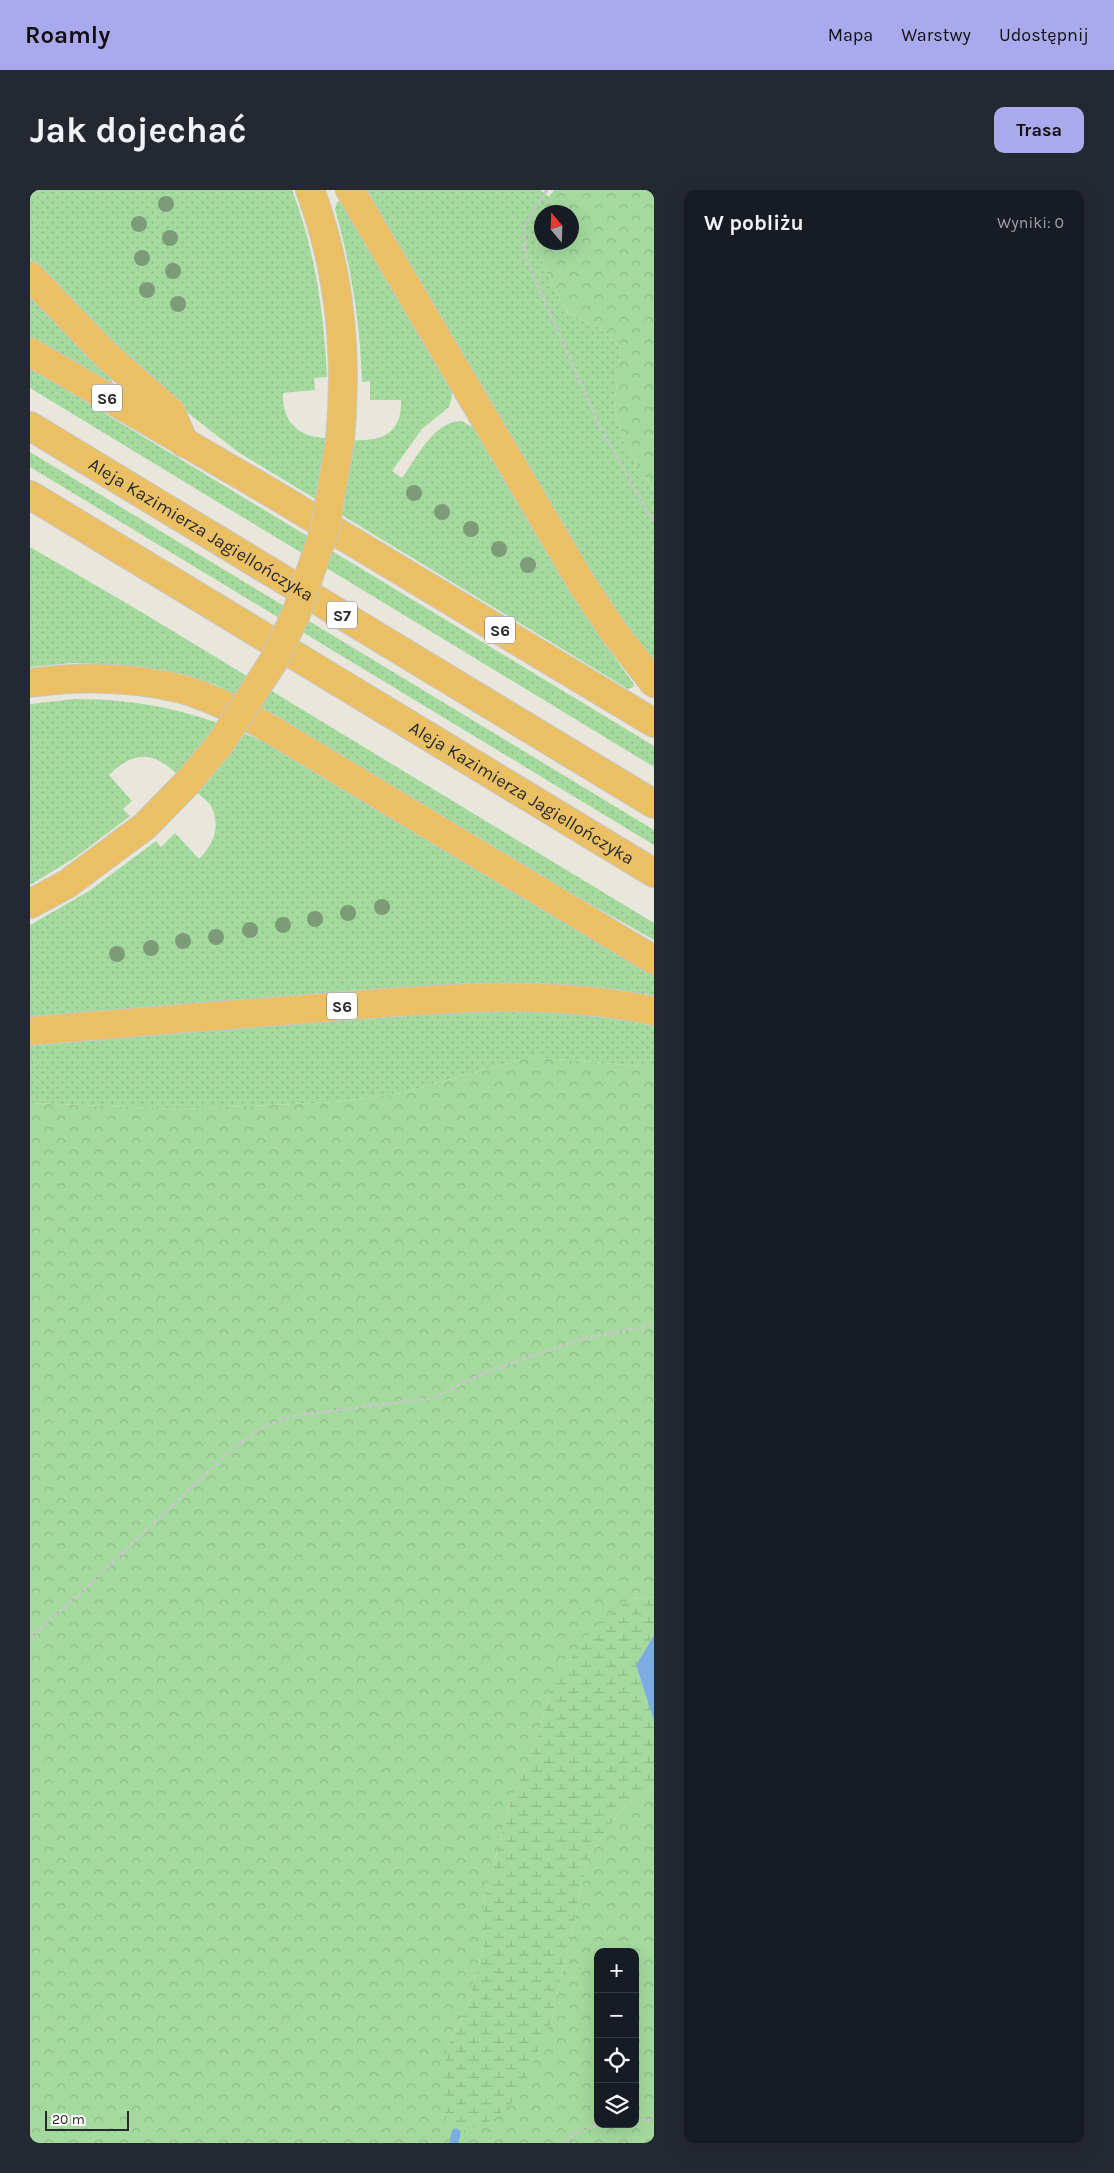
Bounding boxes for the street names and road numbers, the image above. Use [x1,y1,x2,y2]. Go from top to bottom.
road number: S6 [92,384,122,412]
street label: Aleja Kazimierza Jagiellończyka [85,453,318,606]
road number: S7 [327,602,357,628]
road number: S6 [485,616,515,644]
street label: Aleja Kazimierza Jagiellończyka [405,716,638,869]
road number: S6 [327,992,357,1019]

